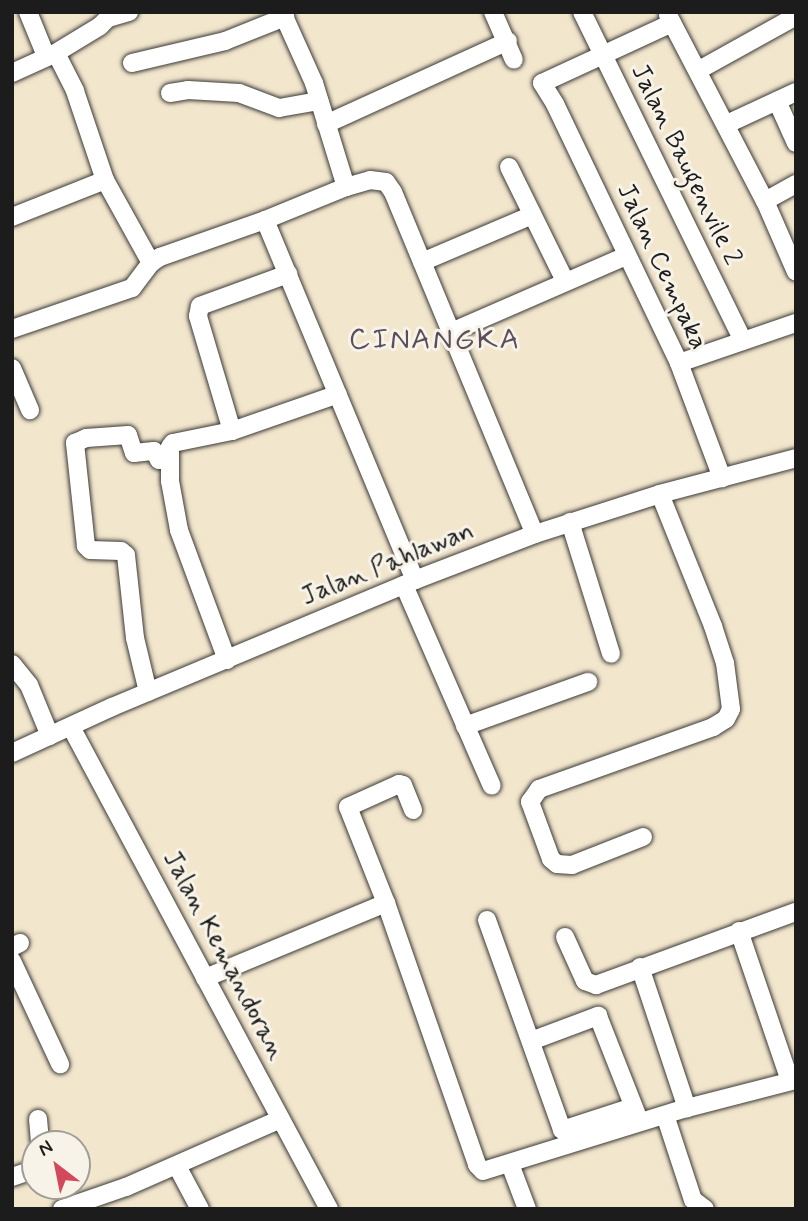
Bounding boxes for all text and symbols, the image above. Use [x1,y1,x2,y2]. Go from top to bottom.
street label: Jalan Baugenvile 2 [624,62,746,268]
street label: Jalan Cempaka [609,178,713,356]
district label: CINANGKA [351,322,519,358]
street label: Jalan Pahlawan [298,516,478,614]
street label: Jalan Kemandoran [155,847,291,1065]
north arrow [21,1130,91,1200]
text: N [34,1135,58,1162]

